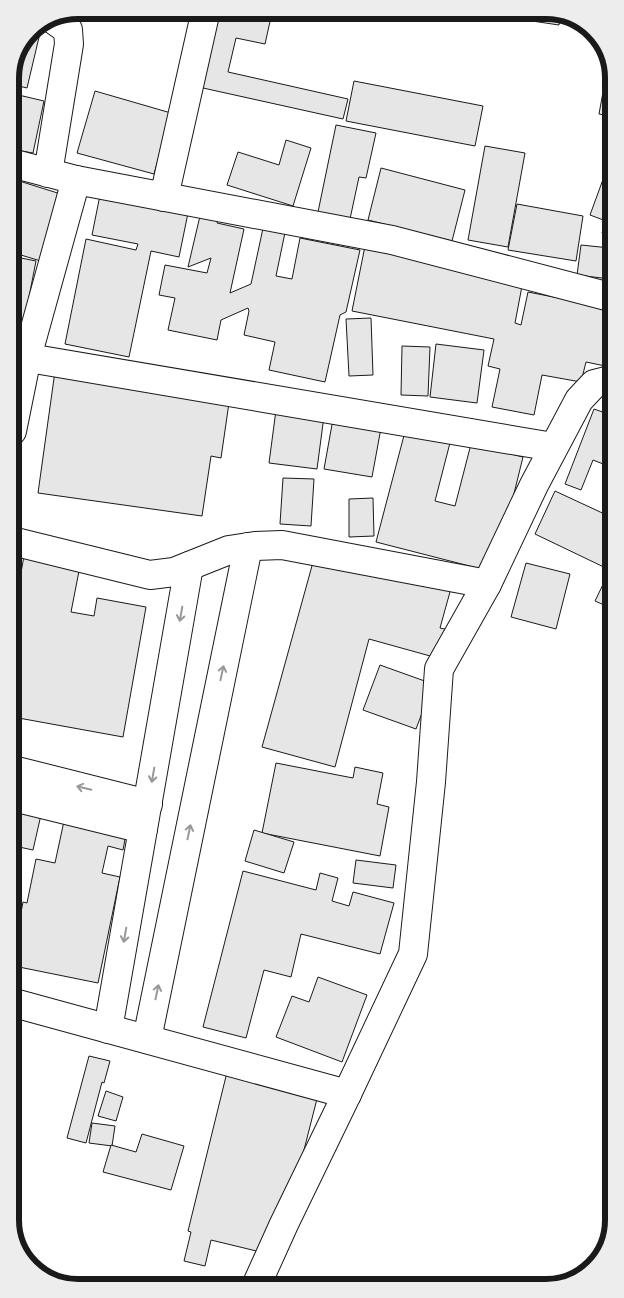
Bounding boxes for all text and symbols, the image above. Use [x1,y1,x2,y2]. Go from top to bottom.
one-way arrow [175,606,185,622]
one-way arrow [218,666,227,682]
one-way arrow [147,766,157,782]
one-way arrow [76,782,92,792]
one-way arrow [185,825,195,841]
one-way arrow [119,926,129,942]
one-way arrow [152,984,162,1000]

